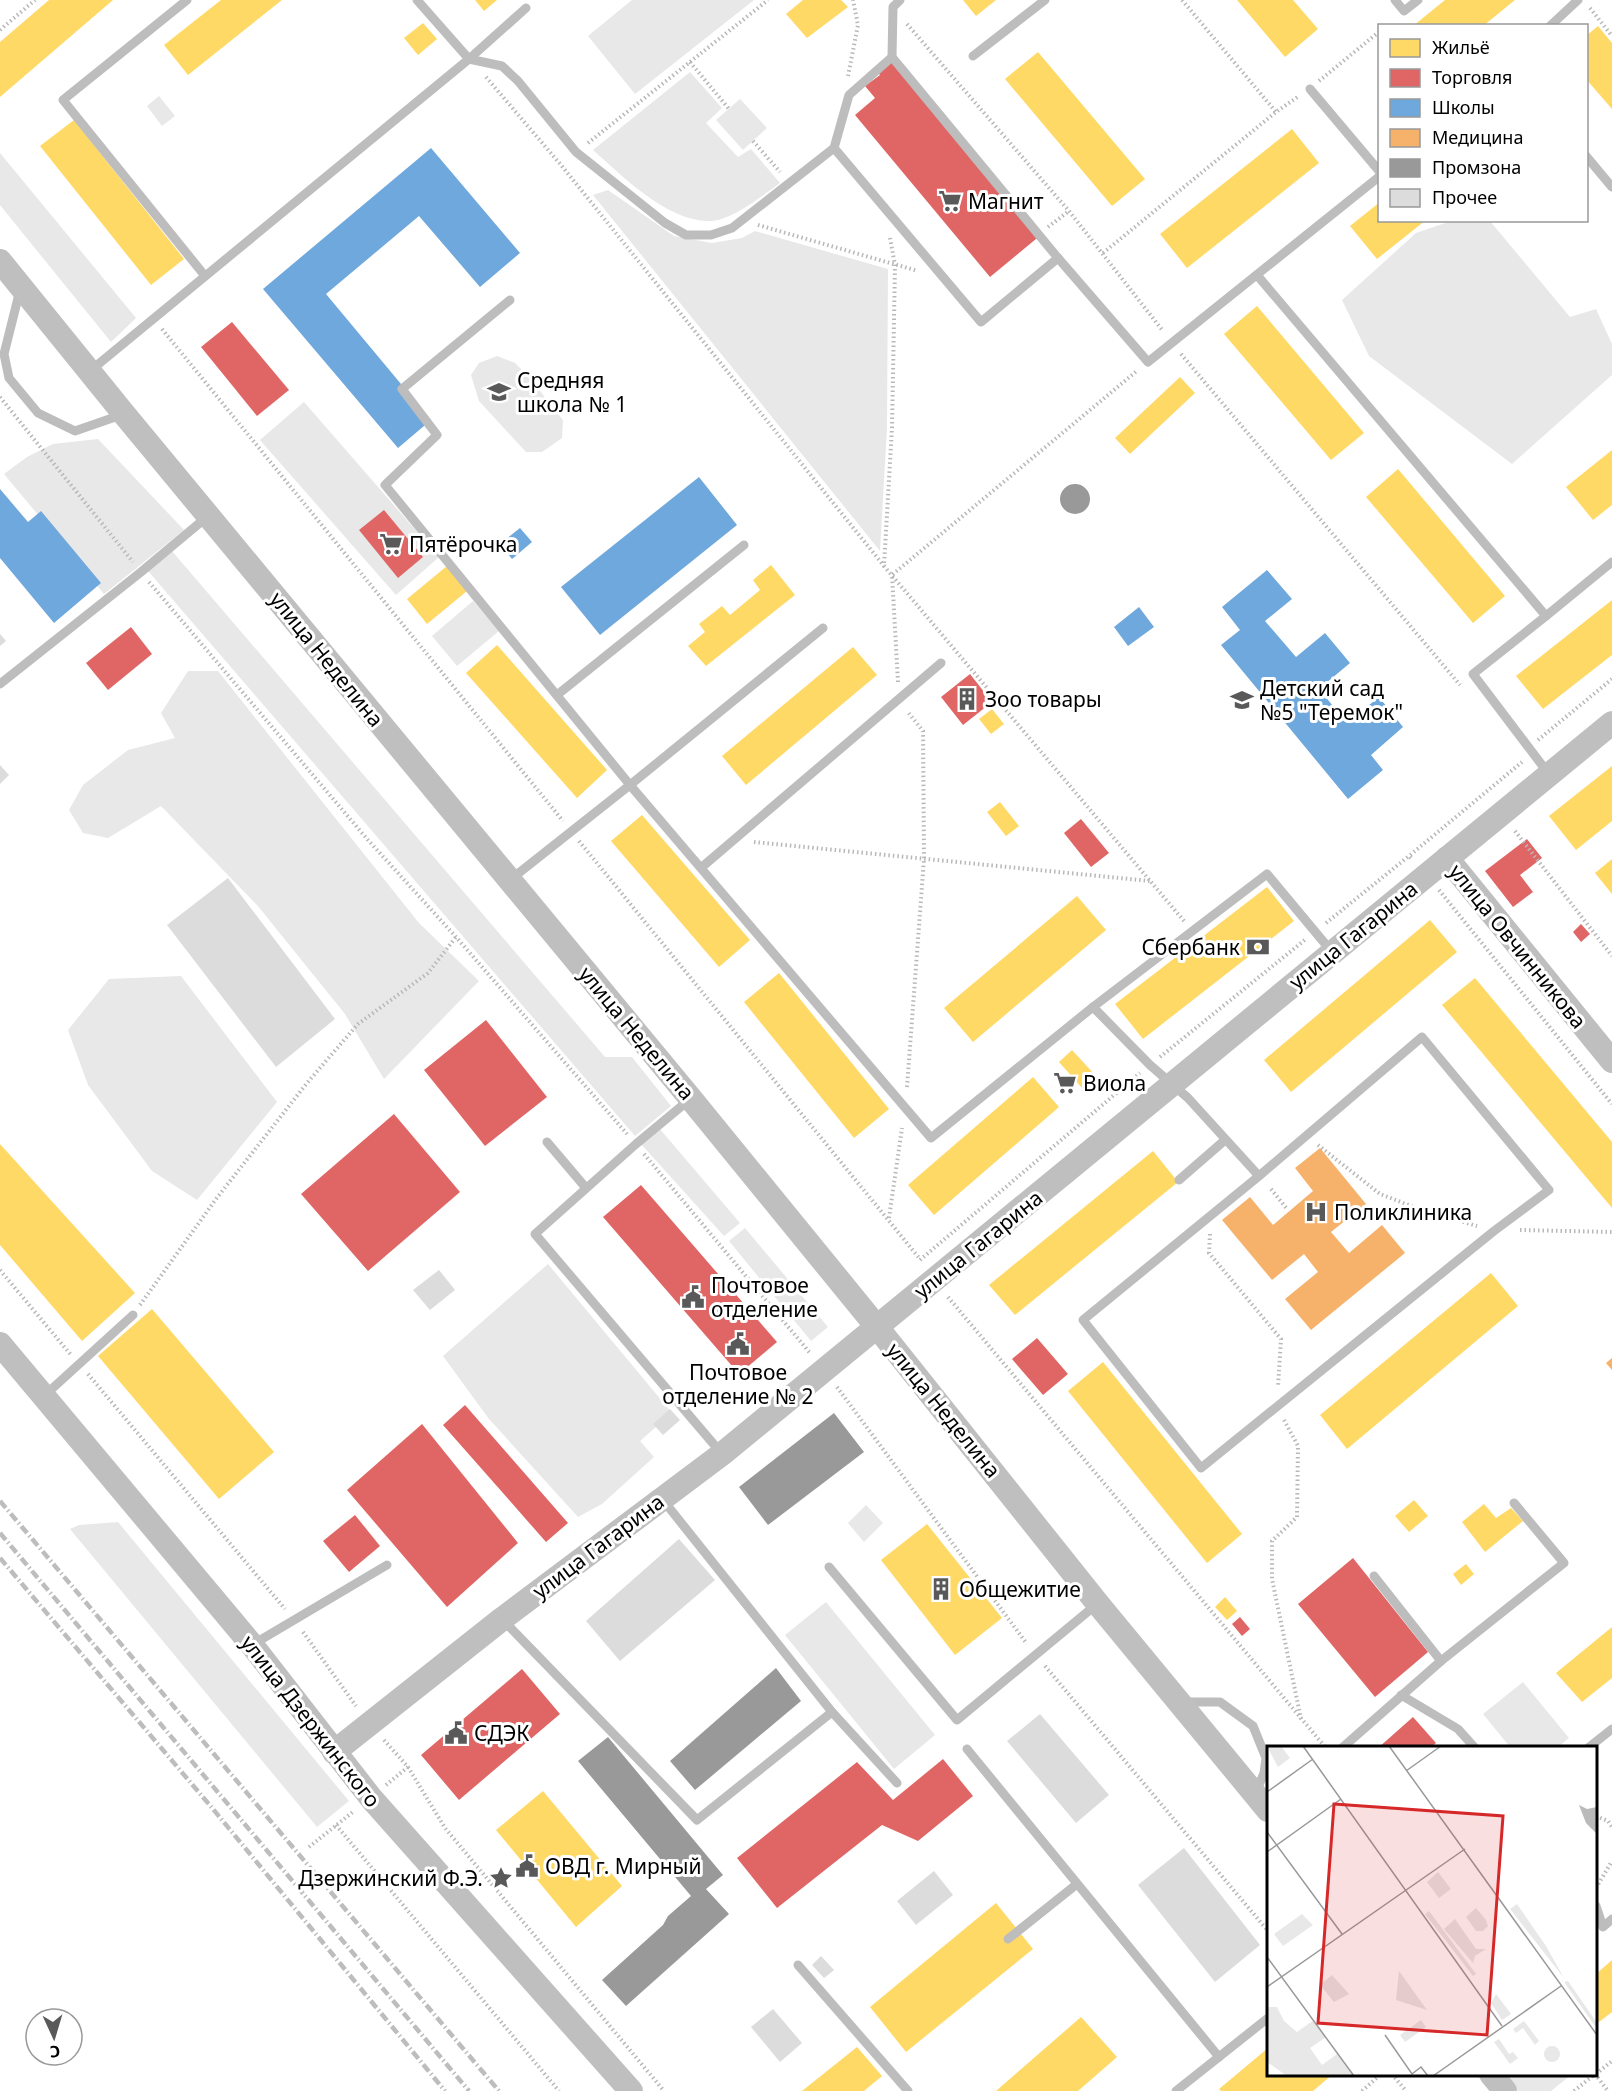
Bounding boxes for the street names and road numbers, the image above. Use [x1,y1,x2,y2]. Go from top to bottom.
street label: улица Неделина [264,586,390,732]
street label: улица Овчинникова [1443,858,1593,1034]
street label: улица Гагарина [1283,874,1423,996]
street label: улица Неделина [573,960,701,1106]
street label: улица Гагарина [908,1183,1048,1305]
street label: улица Неделина [881,1337,1007,1483]
street label: улица Гагарина [527,1487,669,1605]
street label: улица Дзержинского [235,1629,387,1813]

